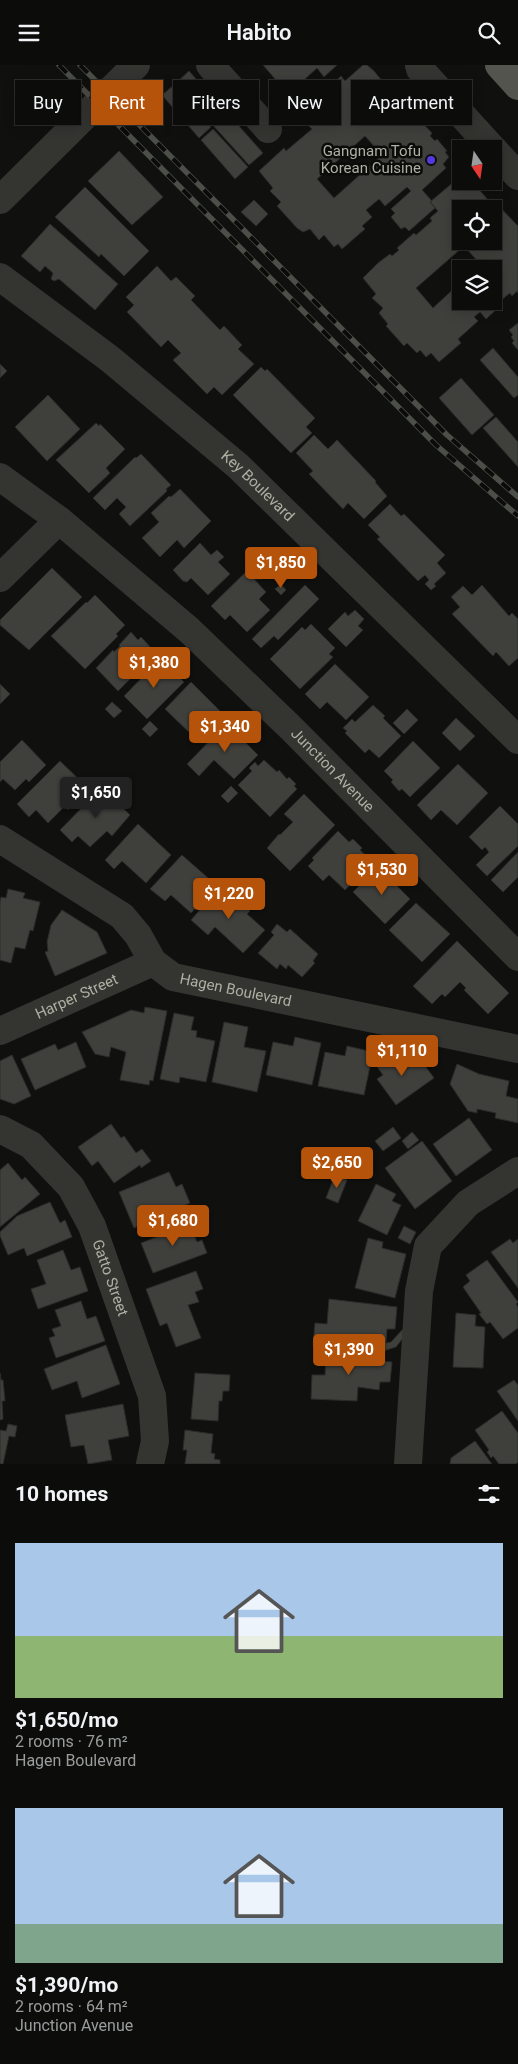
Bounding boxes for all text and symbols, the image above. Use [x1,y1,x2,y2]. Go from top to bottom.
icon: menu [15,19,43,47]
icon: search [475,19,503,47]
text: Habito [226,20,292,45]
chip: Buy [15,80,81,125]
chip: Rent [91,80,163,125]
chip: Filters [173,80,259,125]
chip: New [269,80,341,125]
chip: Apartment [351,80,472,125]
north arrow [452,140,502,190]
map controls [452,140,502,310]
place label: Gangnam Tofu Korean Cuisine [321,142,421,177]
marker: Gangnam Tofu Korean Cuisine [425,154,437,166]
button: locate [452,200,502,250]
button: layers [452,260,502,310]
street label: Key Boulevard [217,447,298,525]
pin: $1,850 [240,547,322,589]
text: $1,850 [256,553,306,572]
pin: $1,380 [113,647,195,689]
text: $1,380 [129,653,179,672]
pin: $1,340 [184,711,266,753]
text: $1,340 [200,717,250,736]
street label: Junction Avenue [287,724,378,816]
pin: $1,650 [55,777,137,819]
text: $1,650 [71,783,121,802]
pin: $1,530 [341,853,423,896]
text: $1,530 [357,860,407,879]
pin: $1,220 [188,877,270,920]
text: $1,220 [204,884,254,903]
street label: Harper Street [32,970,121,1023]
street label: Hagen Boulevard [178,970,293,1011]
pin: $1,110 [361,1035,443,1077]
text: $1,110 [377,1041,427,1060]
pin: $2,650 [296,1147,378,1189]
text: $2,650 [312,1153,362,1172]
pin: $1,680 [132,1205,214,1247]
text: $1,680 [148,1211,198,1230]
street label: Gatto Street [88,1237,132,1318]
pin: $1,390 [308,1333,390,1376]
text: $1,390 [324,1340,374,1359]
icon: filters [475,1480,503,1508]
text: 10 homes [15,1482,108,1506]
icon: home [214,1576,304,1666]
text: $1,650/mo [15,1708,118,1732]
text: 2 rooms · 76 m² [15,1732,128,1751]
text: Hagen Boulevard [15,1751,136,1770]
icon: home [214,1841,304,1931]
text: $1,390/mo [15,1973,118,1997]
text: 2 rooms · 64 m² [15,1997,128,2016]
text: Junction Avenue [15,2016,133,2035]

